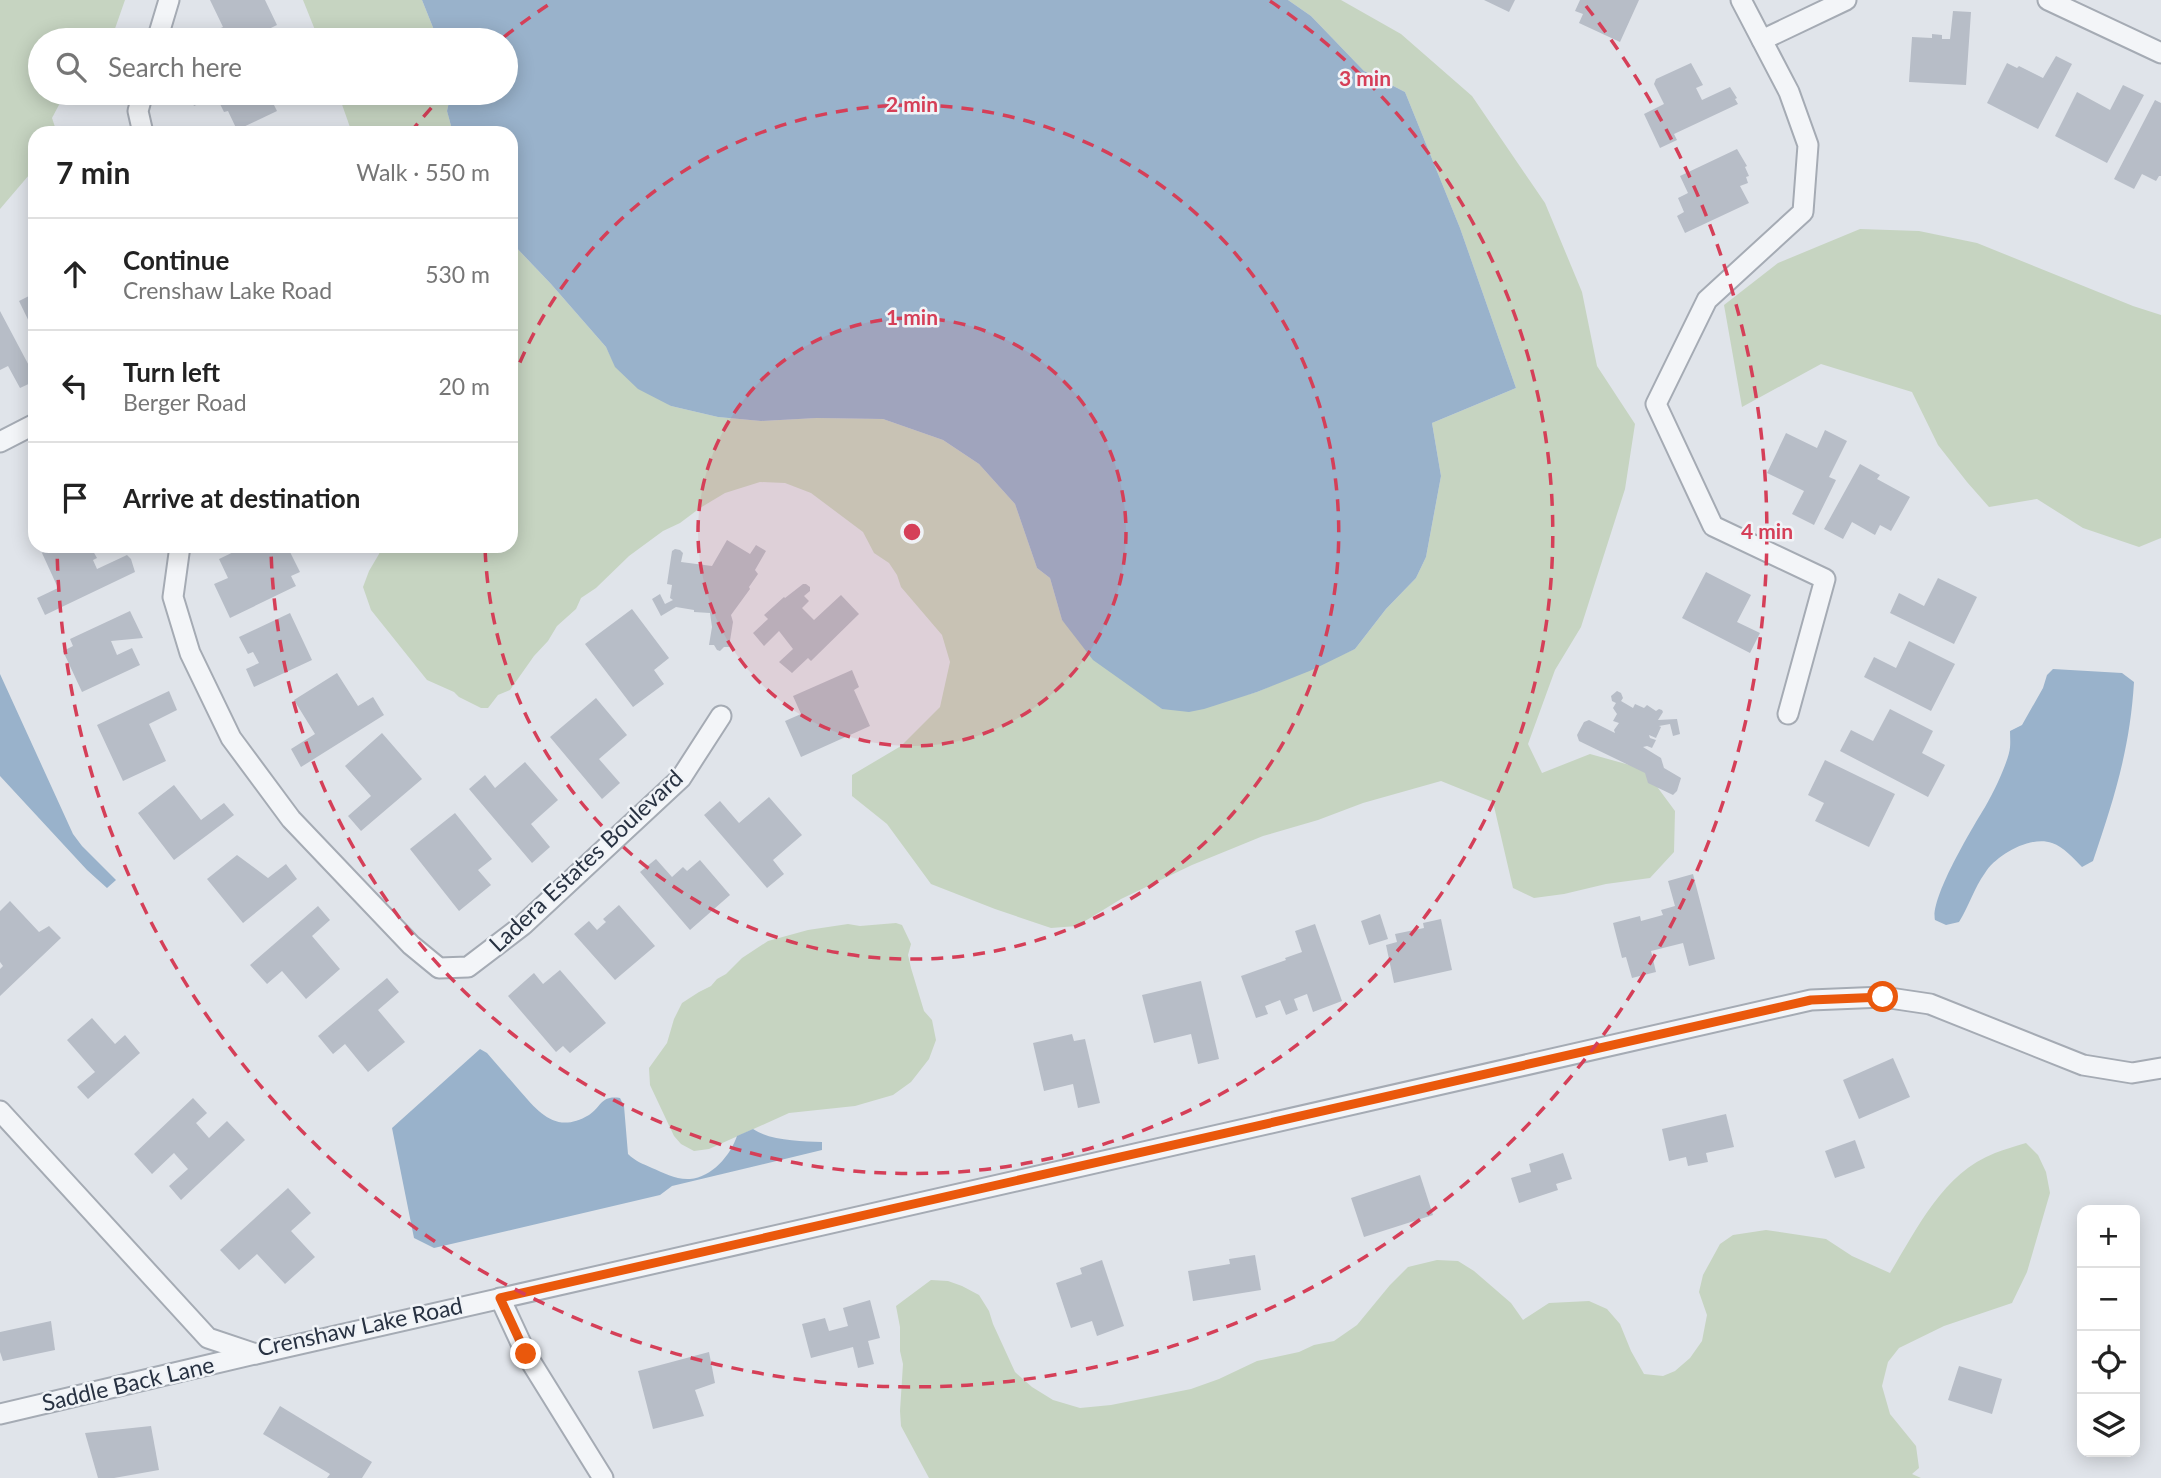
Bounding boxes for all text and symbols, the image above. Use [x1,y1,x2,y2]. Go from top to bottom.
search box [28,28,518,105]
icon: search [52,48,90,86]
text: Search here [108,51,242,83]
text: 3 min [1339,65,1391,90]
text: 2 min [886,91,938,116]
text: 7 min [56,154,130,190]
text: Walk · 550 m [356,158,490,186]
text: Continue [123,244,229,276]
icon: ahead [56,255,94,293]
text: 530 m [425,260,490,288]
text: Crenshaw Lake Road [123,276,332,304]
text: 1 min [886,304,938,329]
text: Turn left [123,356,220,388]
icon: left [56,367,94,405]
text: 20 m [439,372,490,400]
text: Berger Road [123,388,247,416]
icon: arrive [56,479,94,517]
text: Arrive at destination [123,482,360,514]
text: 4 min [1741,518,1793,543]
centre of rings [900,520,924,544]
street label: Ladera Estates Boulevard [483,763,688,957]
route start [1867,981,1898,1012]
map controls [2077,1205,2140,1457]
button: + [2077,1205,2140,1268]
button: − [2077,1268,2140,1331]
street label: Crenshaw Lake Road [255,1291,465,1361]
button: locate [2077,1331,2140,1394]
route end [510,1338,541,1369]
street label: Saddle Back Lane [39,1350,217,1416]
button: layers [2077,1394,2140,1457]

